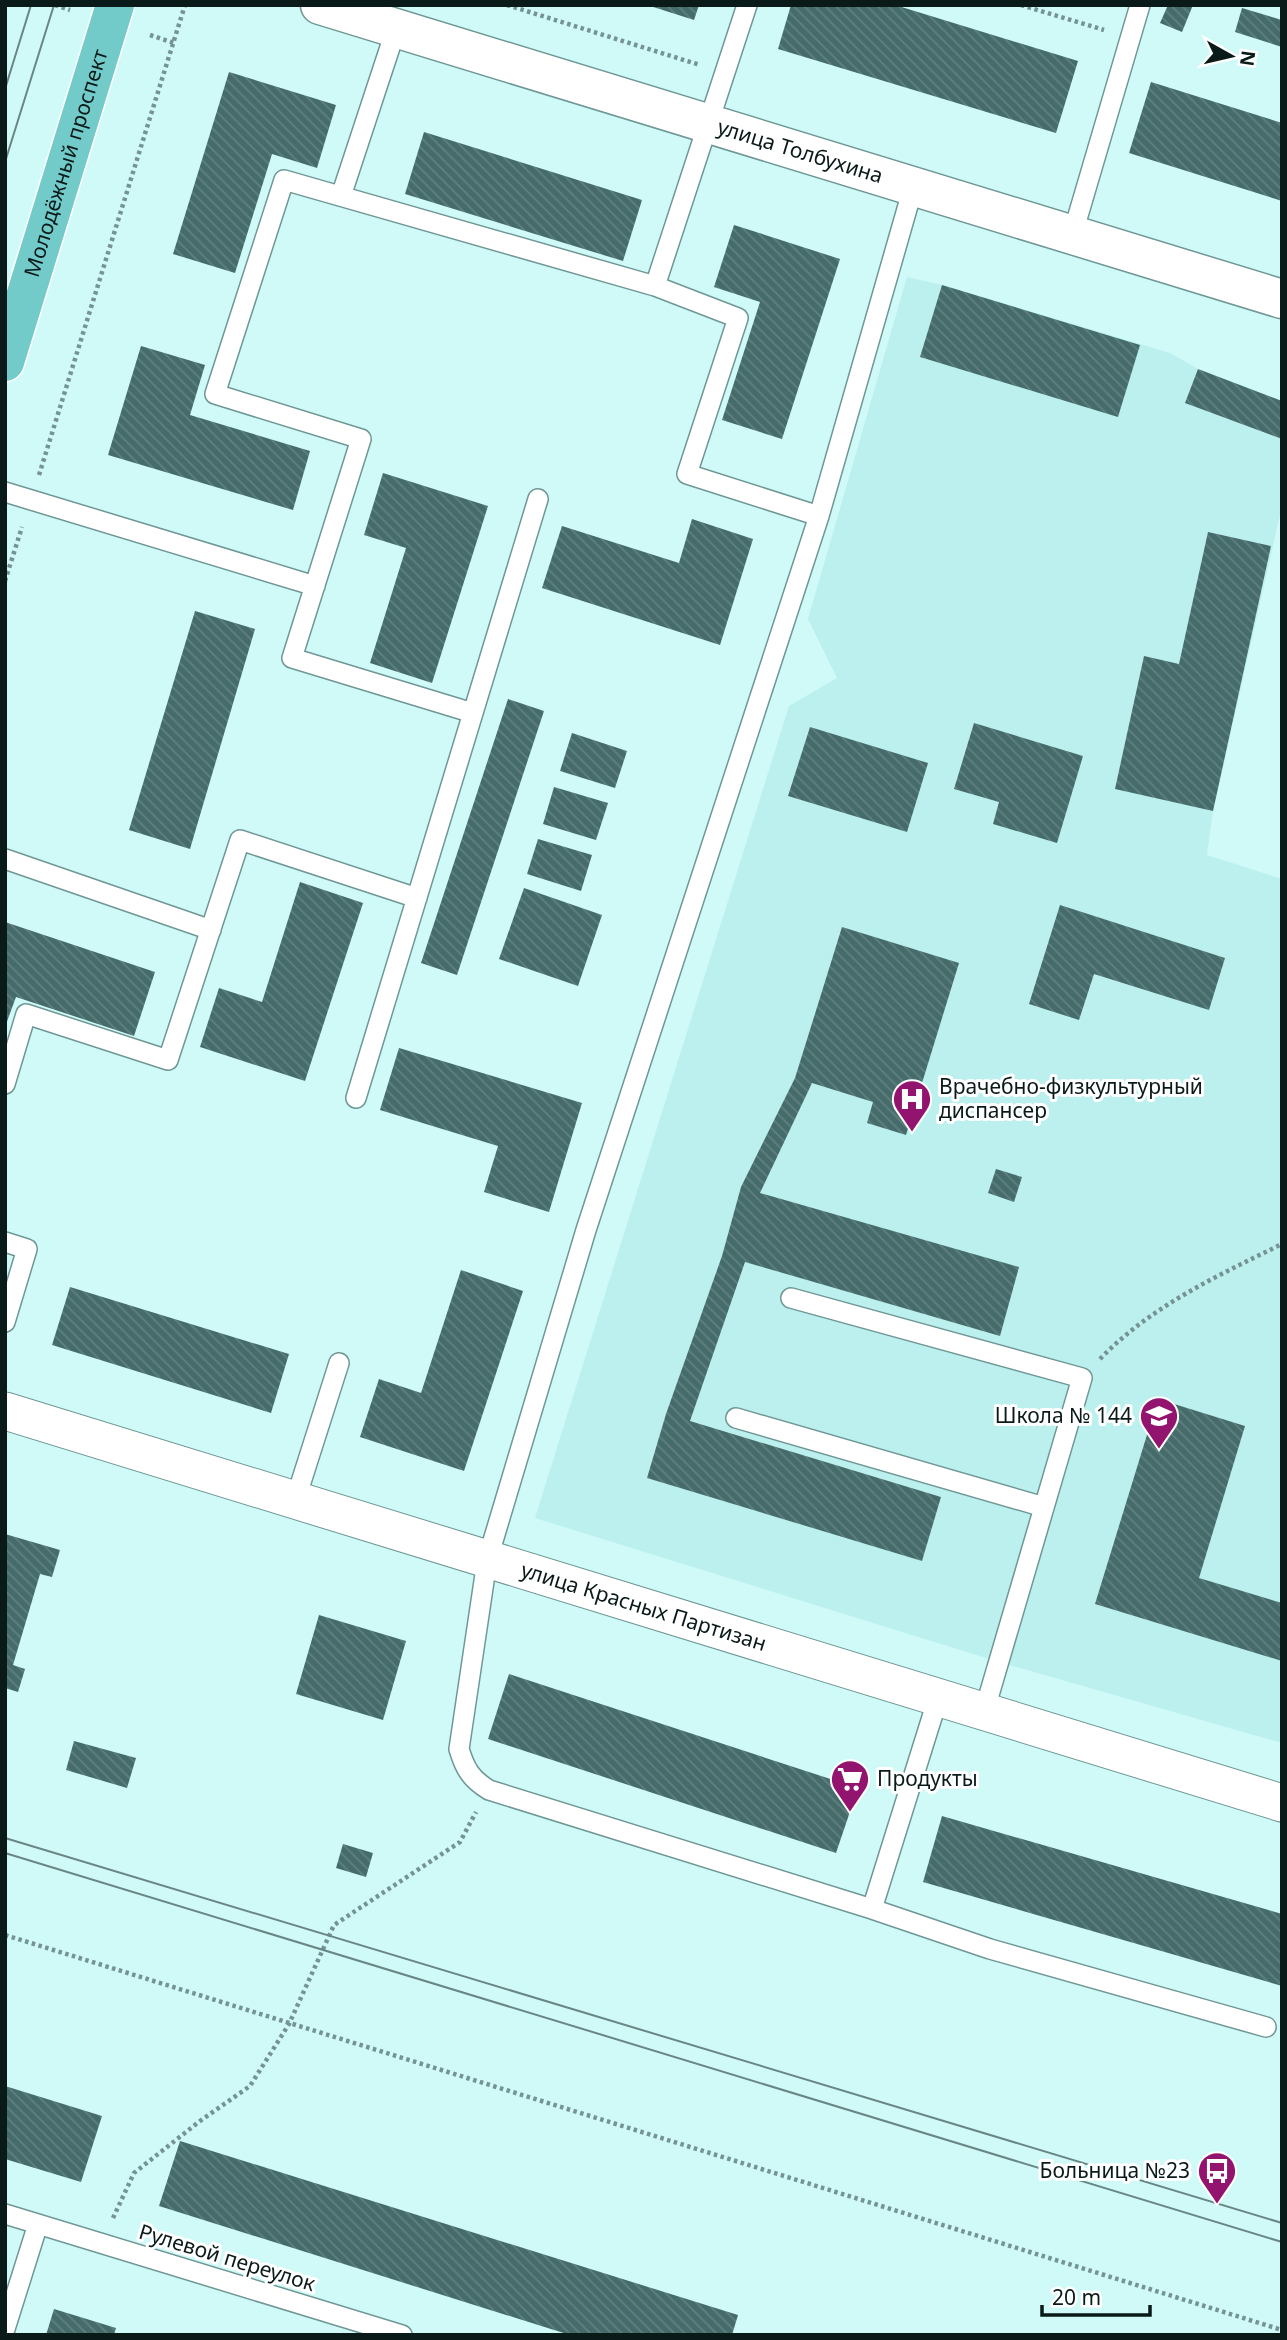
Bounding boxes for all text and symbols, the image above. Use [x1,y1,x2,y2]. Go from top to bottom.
north arrow [1196,21,1266,91]
street label: Молодёжный проспект [17,45,114,280]
text: N [1234,49,1262,68]
street label: улица Толбухина [714,112,887,189]
place label: Врачебно-физкультурный диспансер [939,1072,1203,1124]
hospital icon: Врачебно-физкультурный диспансер [891,1078,933,1133]
school or university icon: Школа № 144 [1138,1395,1180,1450]
place label: Школа № 144 [995,1401,1132,1429]
street label: улица Красных Партизан [518,1555,770,1657]
supermarket icon: Продукты [829,1758,871,1813]
place label: Продукты [877,1764,978,1792]
bus stop icon: Больница №23 [1196,2150,1238,2205]
place label: Больница №23 [1039,2156,1190,2184]
street label: Рулевой переулок [136,2217,319,2297]
scale bar [1042,2274,1150,2318]
text: 20 m [1052,2283,1101,2311]

